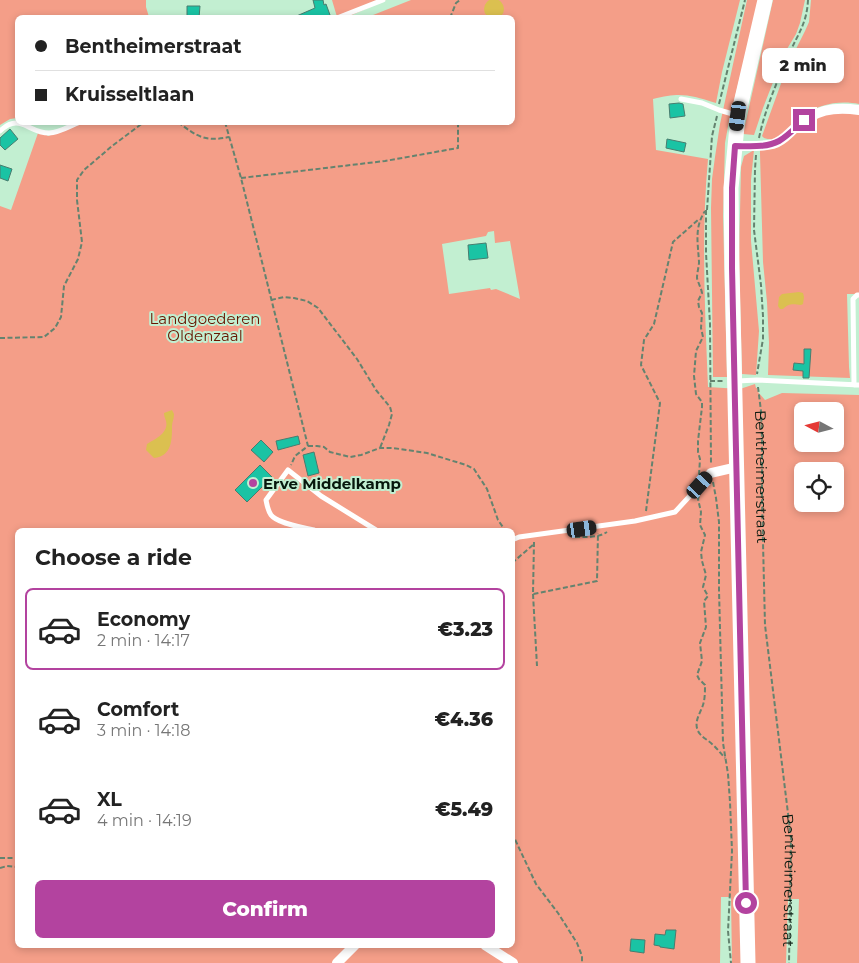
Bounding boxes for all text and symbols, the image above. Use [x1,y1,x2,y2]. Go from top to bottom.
text: Bentheimerstraat [65,35,242,58]
callout: 2 min [763,48,845,82]
text: 2 min [779,56,827,75]
text: Kruisseltlaan [65,83,194,106]
car [728,100,747,132]
route end [793,109,815,131]
park label: Landgoederen Oldenzaal [150,309,261,345]
north arrow [794,402,844,452]
map controls [794,402,844,512]
street label: Bentheimerstraat [751,410,773,544]
button: locate [794,462,844,512]
car [684,469,715,501]
place label: Erve Middelkamp [263,474,401,493]
marker: Erve Middelkamp [247,477,259,489]
car [566,519,597,539]
text: Choose a ride [35,544,192,571]
icon: car [37,607,82,652]
text: Economy [97,608,190,631]
text: €3.23 [438,618,493,641]
text: 2 min · 14:17 [97,631,190,650]
icon: car [37,697,82,742]
text: Comfort [97,698,179,721]
text: €4.36 [435,708,493,731]
text: 3 min · 14:18 [97,721,191,740]
icon: car [37,787,82,832]
text: XL [97,788,122,811]
text: €5.49 [435,798,493,821]
text: 4 min · 14:19 [97,811,192,830]
street label: Bentheimerstraat [779,812,801,947]
button: Confirm [35,880,495,938]
route start [735,892,757,914]

